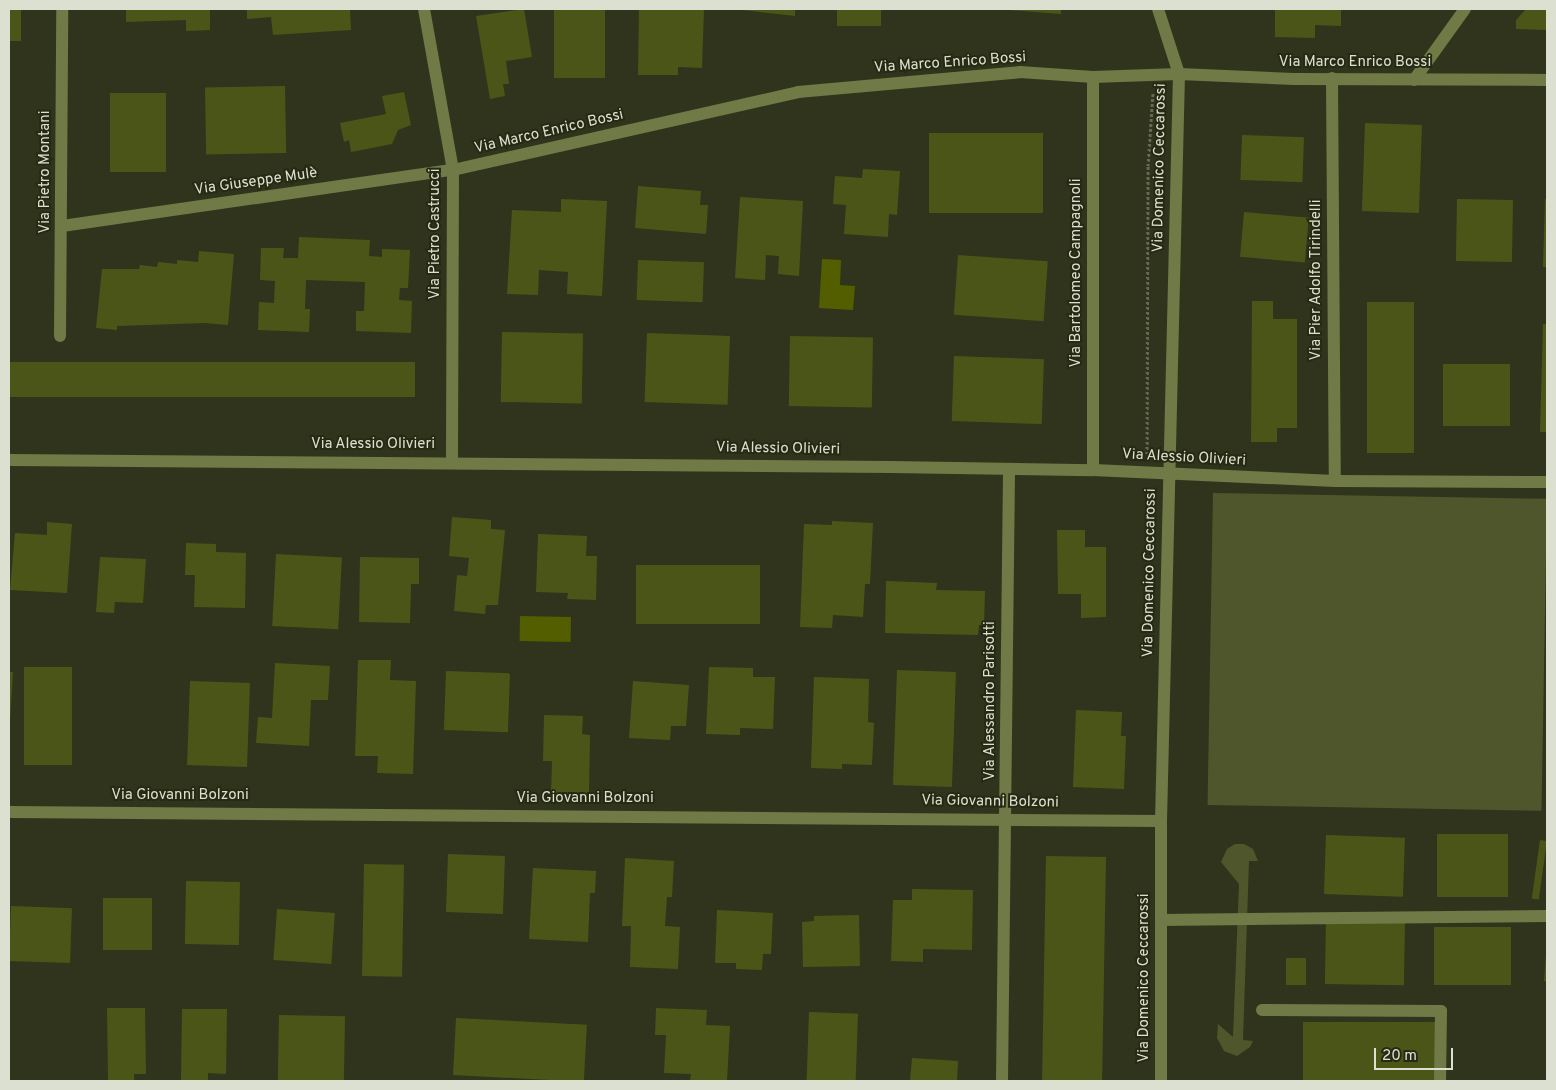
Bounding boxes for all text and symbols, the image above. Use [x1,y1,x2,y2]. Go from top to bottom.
street label: Via Marco Enrico Bossi [873,49,1027,77]
street label: Via Marco Enrico Bossi [1279,54,1431,72]
street label: Via Domenico Ceccarossi [1150,83,1170,253]
street label: Via Marco Enrico Bossi [473,106,625,158]
street label: Via Pietro Montani [37,110,55,234]
street label: Via Giuseppe Mulè [193,164,319,200]
street label: Via Pietro Castrucci [427,168,445,300]
street label: Via Bartolomeo Campagnoli [1068,178,1086,368]
street label: Via Pier Adolfo Tirindelli [1308,199,1326,361]
street label: Via Alessio Olivieri [311,436,435,454]
street label: Via Alessio Olivieri [715,439,841,459]
street label: Via Alessio Olivieri [1121,446,1247,470]
street label: Via Domenico Ceccarossi [1140,488,1160,658]
street label: Via Alessandro Parisotti [982,621,1000,781]
street label: Via Giovanni Bolzoni [111,787,249,805]
street label: Via Giovanni Bolzoni [516,790,654,808]
street label: Via Giovanni Bolzoni [921,792,1059,812]
street label: Via Domenico Ceccarossi [1136,893,1154,1063]
scale bar [1376,1038,1455,1070]
text: 20 m [1382,1047,1417,1066]

